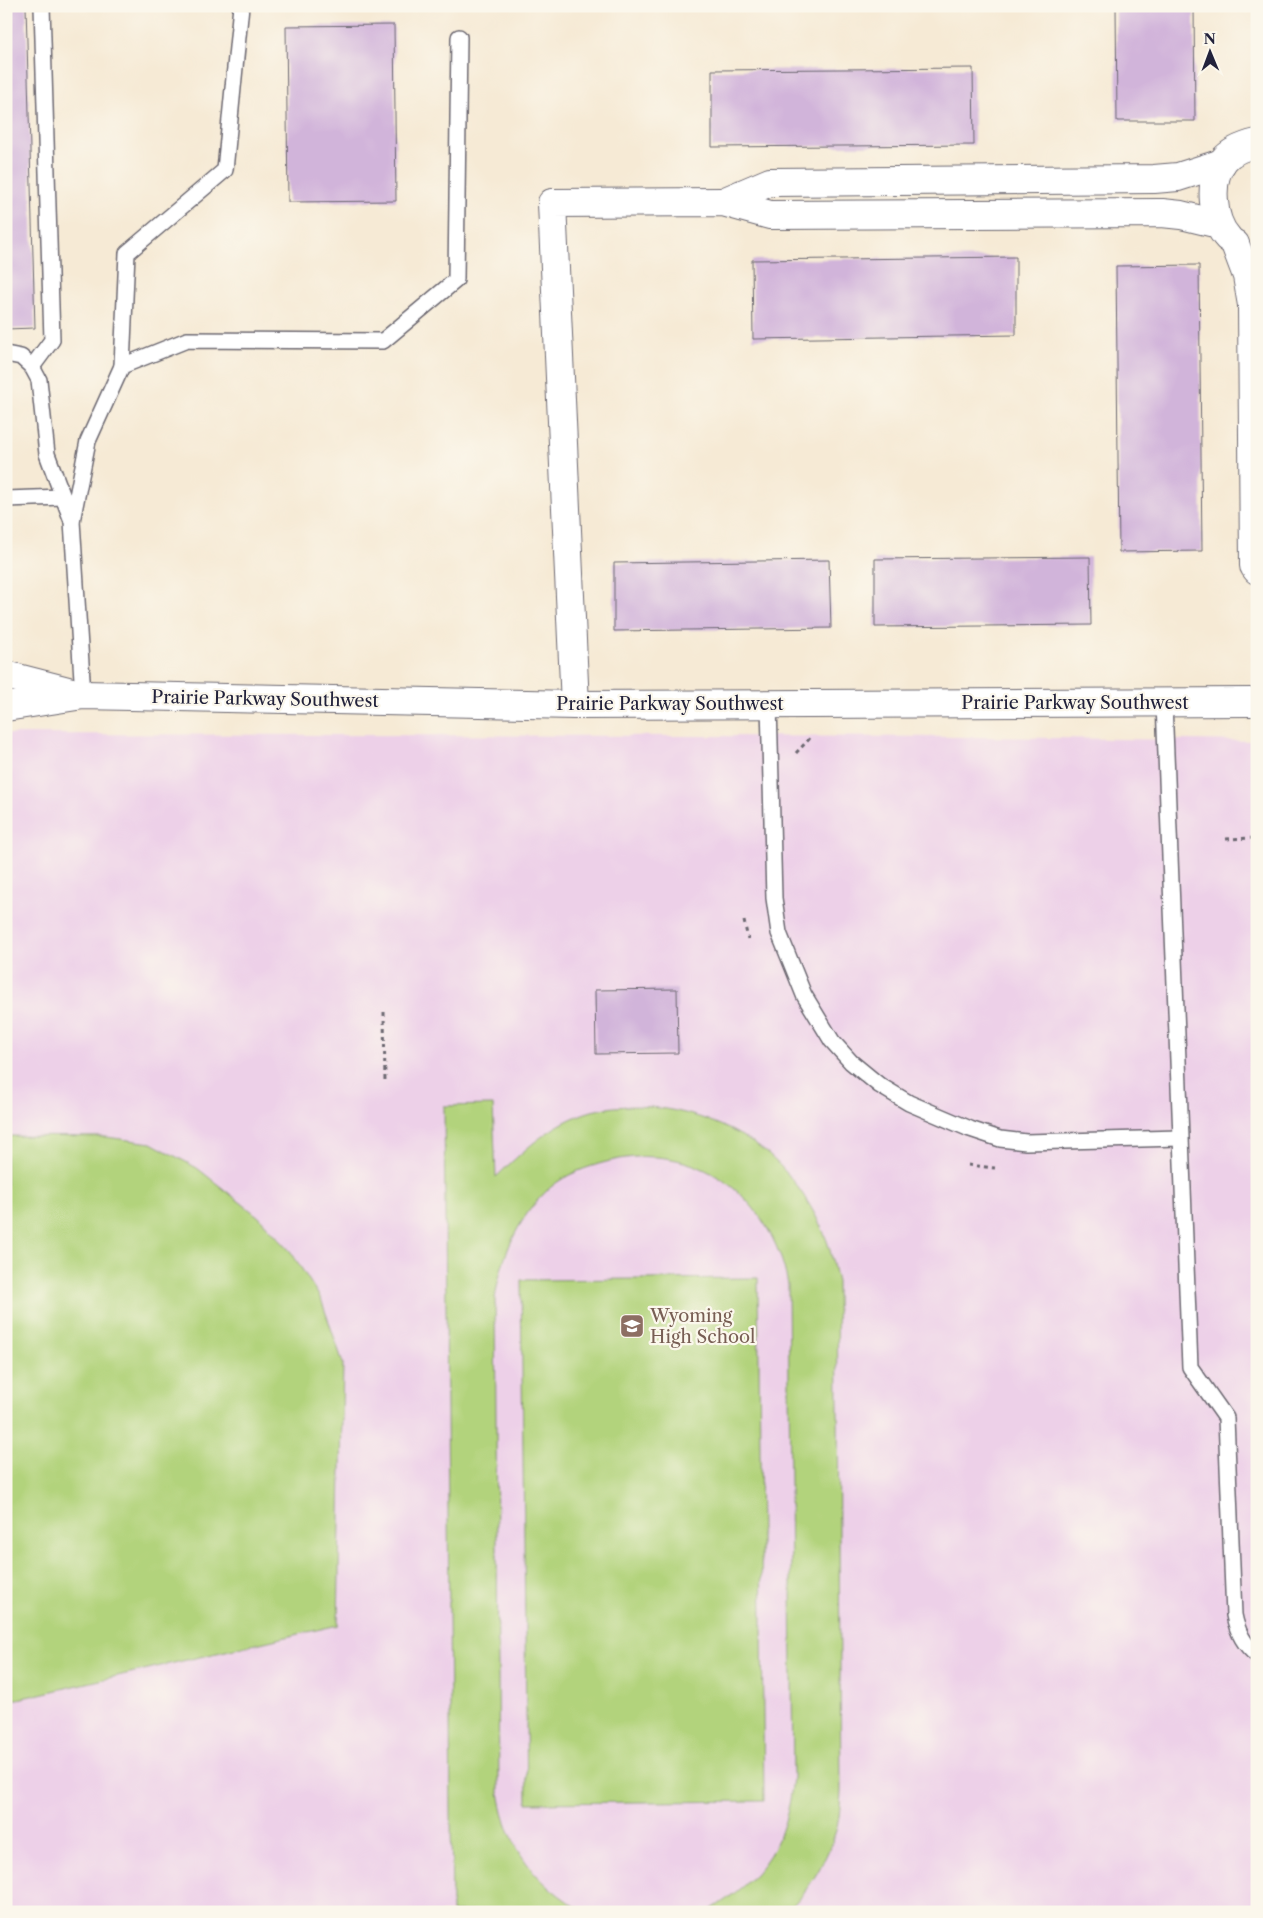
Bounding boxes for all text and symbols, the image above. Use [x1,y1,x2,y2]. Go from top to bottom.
north arrow [1186,28,1236,78]
text: N [1204,30,1216,48]
street label: Prairie Parkway Southwest [151,686,379,712]
street label: Prairie Parkway Southwest [961,692,1189,714]
street label: Prairie Parkway Southwest [556,693,784,715]
place label: Wyoming High School [649,1305,755,1348]
school or university icon: Wyoming High School [619,1313,645,1339]

